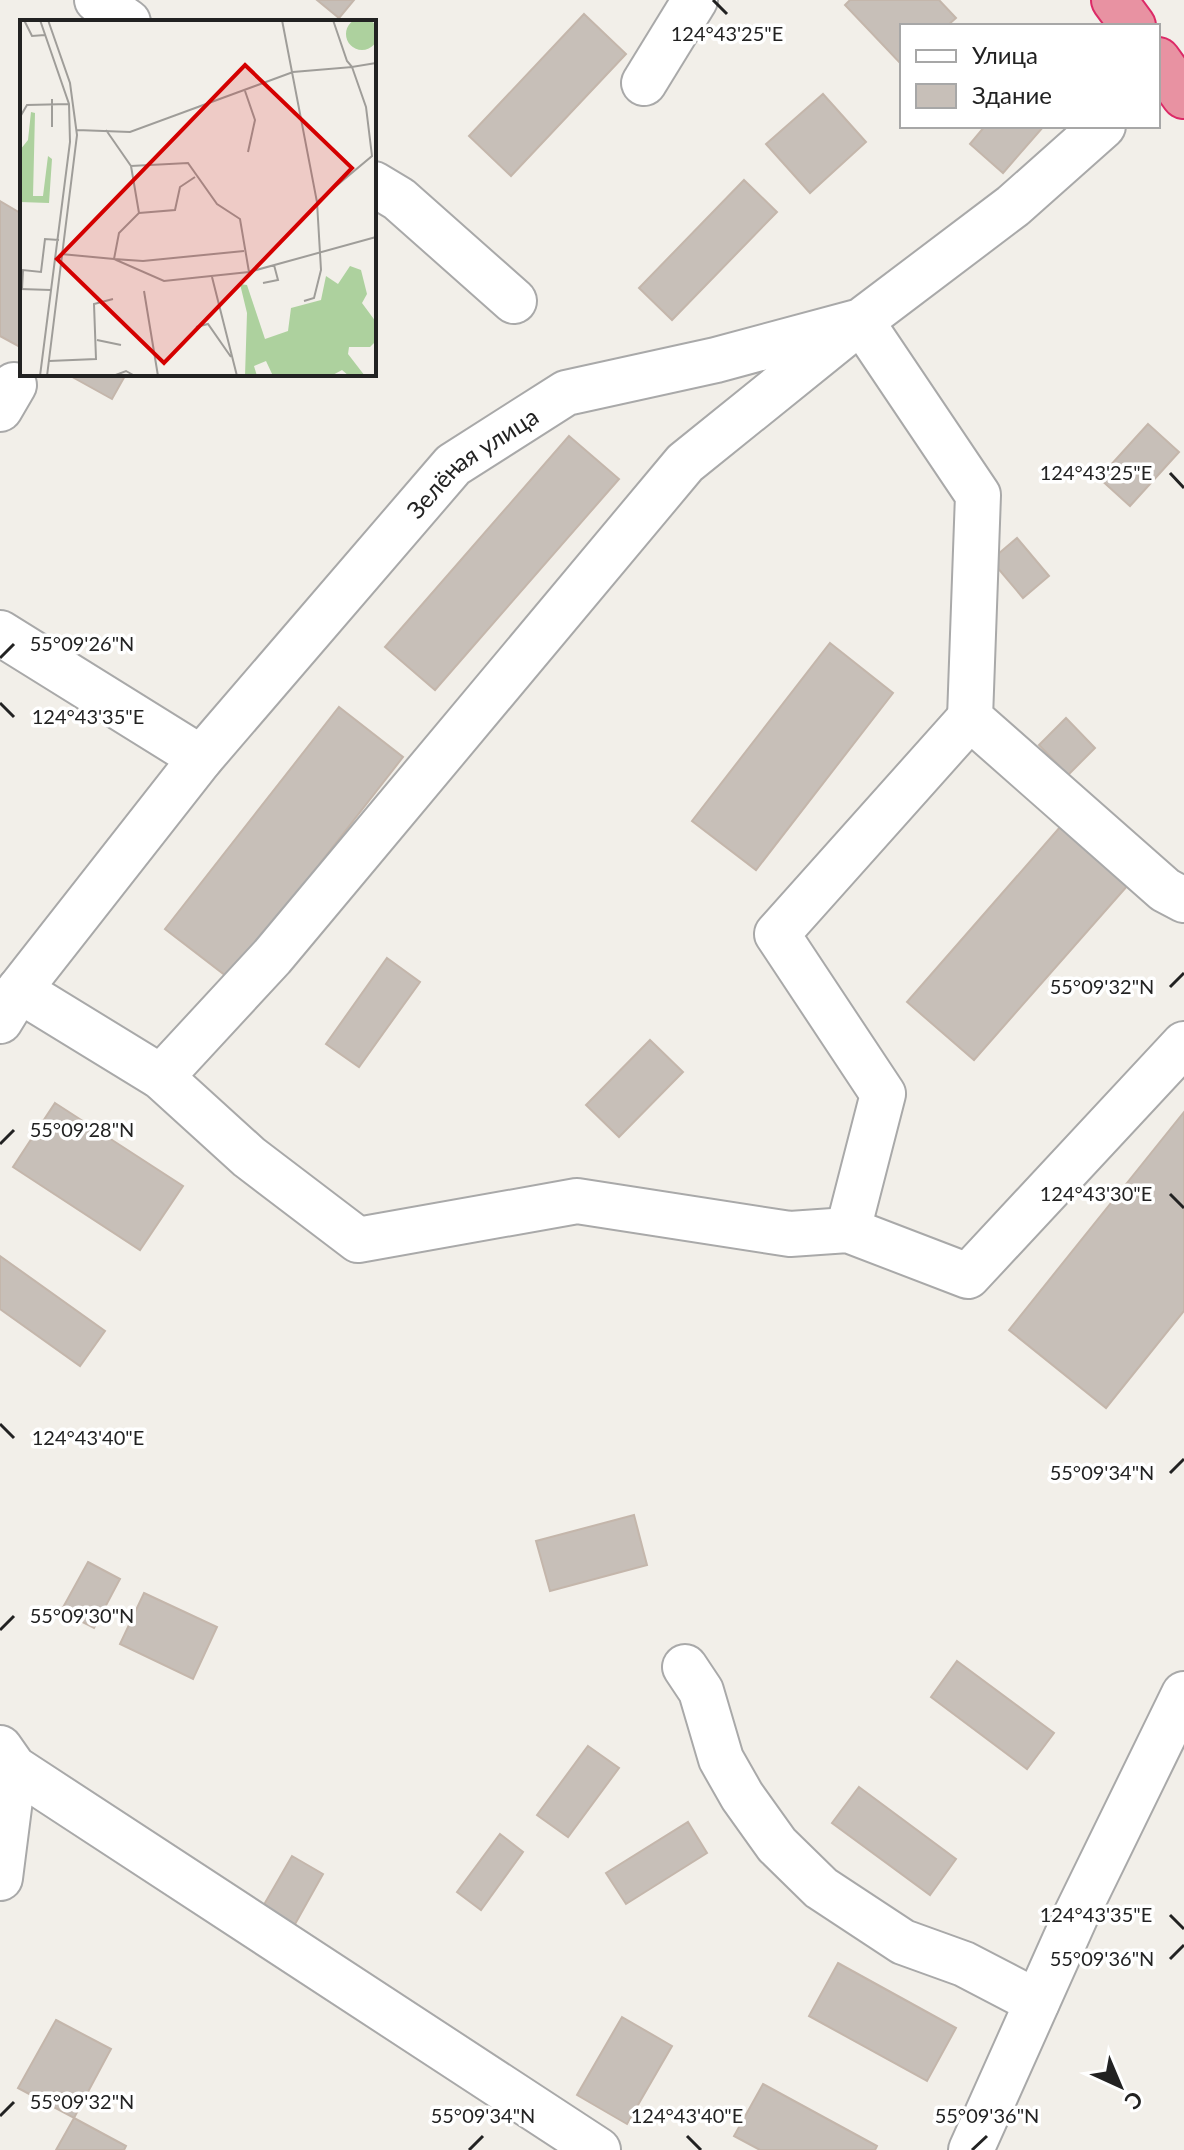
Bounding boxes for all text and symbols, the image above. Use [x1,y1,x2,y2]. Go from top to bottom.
inset map [20,20,376,376]
text: 124°43'25"E [671,21,783,45]
legend [900,24,1160,128]
text: Улица [972,40,1038,69]
text: Здание [972,80,1052,109]
street label: Зелёная улица [400,400,543,524]
text: 124°43'25"E [1040,460,1152,484]
text: 55°09'26"N [30,631,134,655]
text: 124°43'35"E [32,704,144,728]
text: 55°09'32"N [1050,974,1154,998]
text: 55°09'28"N [30,1117,134,1141]
text: 124°43'30"E [1040,1181,1152,1205]
text: 124°43'40"E [32,1425,144,1449]
text: 55°09'34"N [1050,1460,1154,1484]
text: 55°09'30"N [30,1603,134,1627]
text: 124°43'35"E [1040,1902,1152,1926]
text: 55°09'36"N [1050,1946,1154,1970]
north arrow [1080,2046,1160,2126]
text: С [1119,2086,1149,2116]
text: 55°09'32"N [30,2089,134,2113]
text: 55°09'34"N [431,2103,535,2127]
text: 124°43'40"E [631,2103,743,2127]
text: 55°09'36"N [935,2103,1039,2127]

